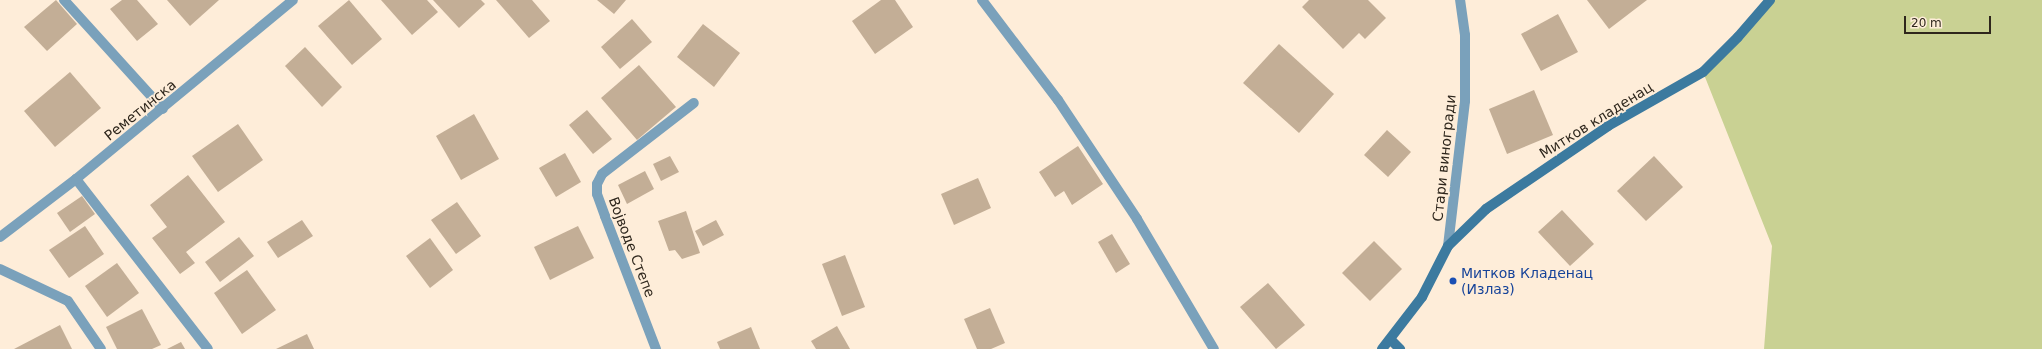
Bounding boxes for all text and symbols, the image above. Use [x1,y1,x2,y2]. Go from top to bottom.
scale bar [1906,8,1993,34]
text: 20 m [1911,16,1942,30]
street label: Реметинска [101,76,179,144]
street label: Митков кладенац [1536,78,1656,162]
street label: Стари виногради [1429,94,1459,222]
street label: Војводе Степе [605,195,659,299]
place label: Митков Кладенац (Излаз) [1461,265,1593,298]
marker: Митков Кладенац (Излаз) [1448,276,1458,286]

